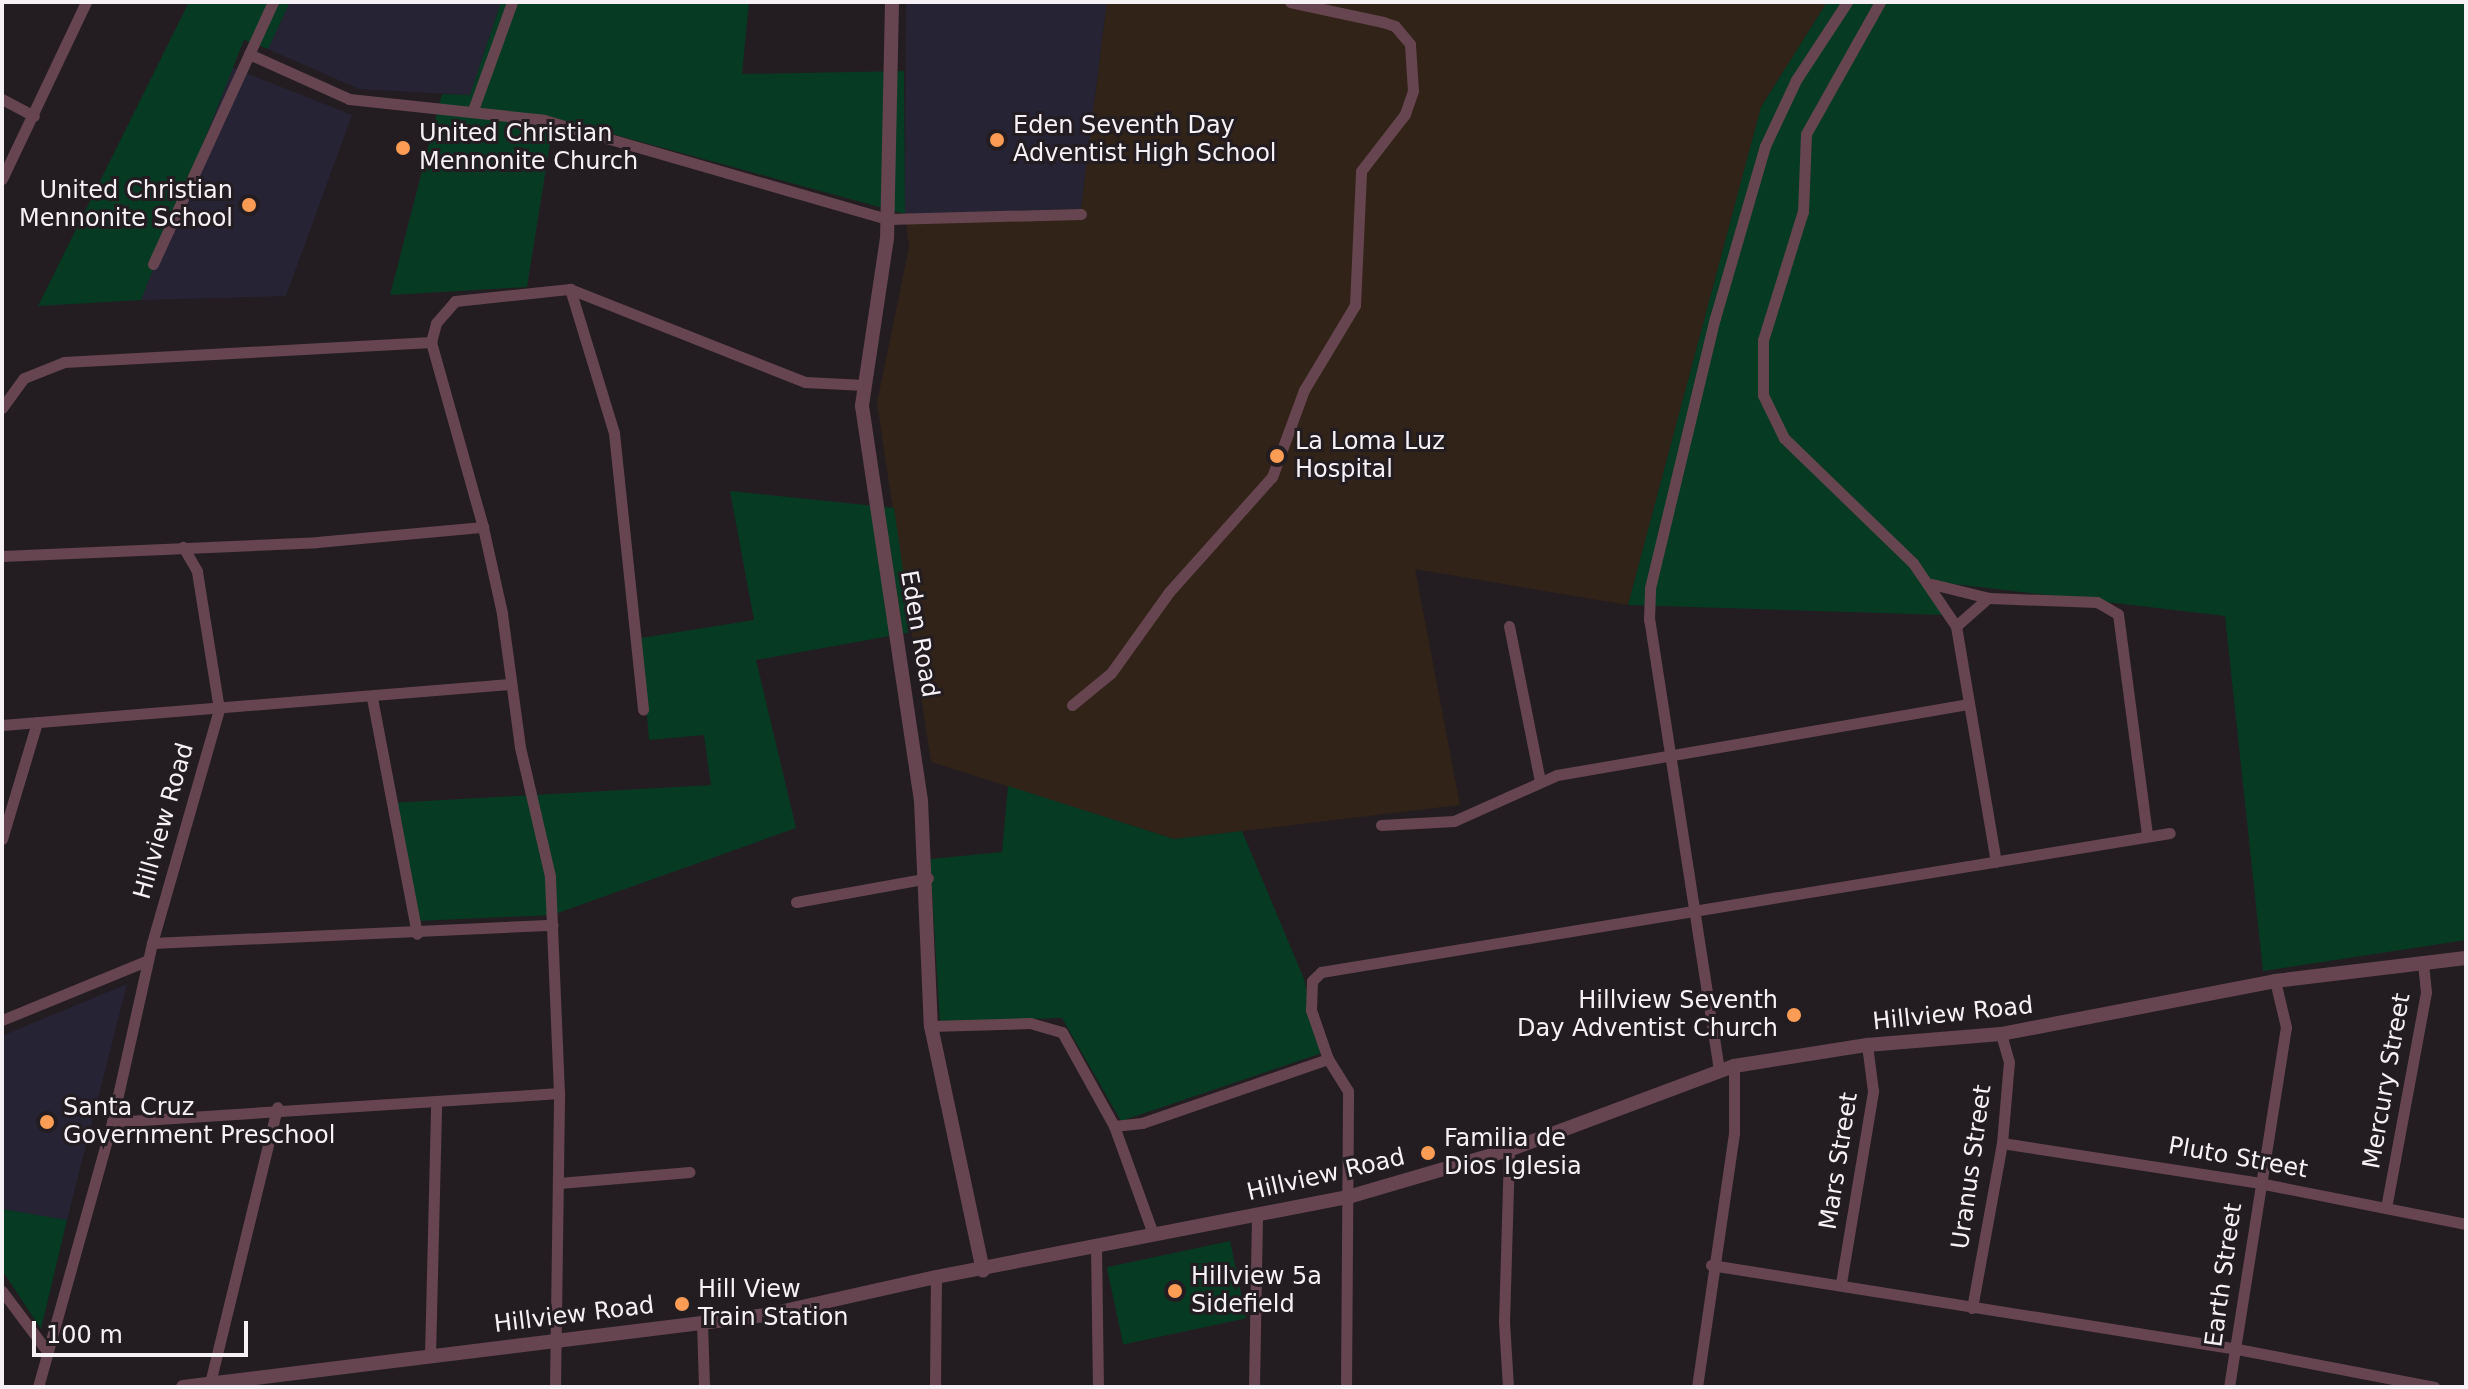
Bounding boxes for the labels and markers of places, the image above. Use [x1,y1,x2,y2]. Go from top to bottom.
place label: Eden Seventh Day Adventist High School [1013,112,1276,168]
place label: United Christian Mennonite Church [419,120,638,176]
marker: Eden Seventh Day Adventist High School [988,131,1006,149]
marker: United Christian Mennonite Church [394,139,412,157]
place label: United Christian Mennonite School [19,177,233,233]
marker: United Christian Mennonite School [240,196,258,214]
place label: La Loma Luz Hospital [1295,428,1445,484]
marker: La Loma Luz Hospital [1266,445,1288,467]
place label: Hillview Seventh Day Adventist Church [1517,987,1778,1043]
marker: Hillview Seventh Day Adventist Church [1785,1006,1803,1024]
place label: Santa Cruz Government Preschool [63,1094,335,1150]
marker: Santa Cruz Government Preschool [38,1113,56,1131]
place label: Familia de Dios Iglesia [1444,1125,1582,1181]
marker: Familia de Dios Iglesia [1419,1144,1437,1162]
place label: Hillview 5a Sidefield [1191,1263,1322,1319]
place label: Hill View Train Station [698,1276,849,1332]
marker: Hillview 5a Sidefield [1166,1282,1184,1300]
marker: Hill View Train Station [673,1295,691,1313]

